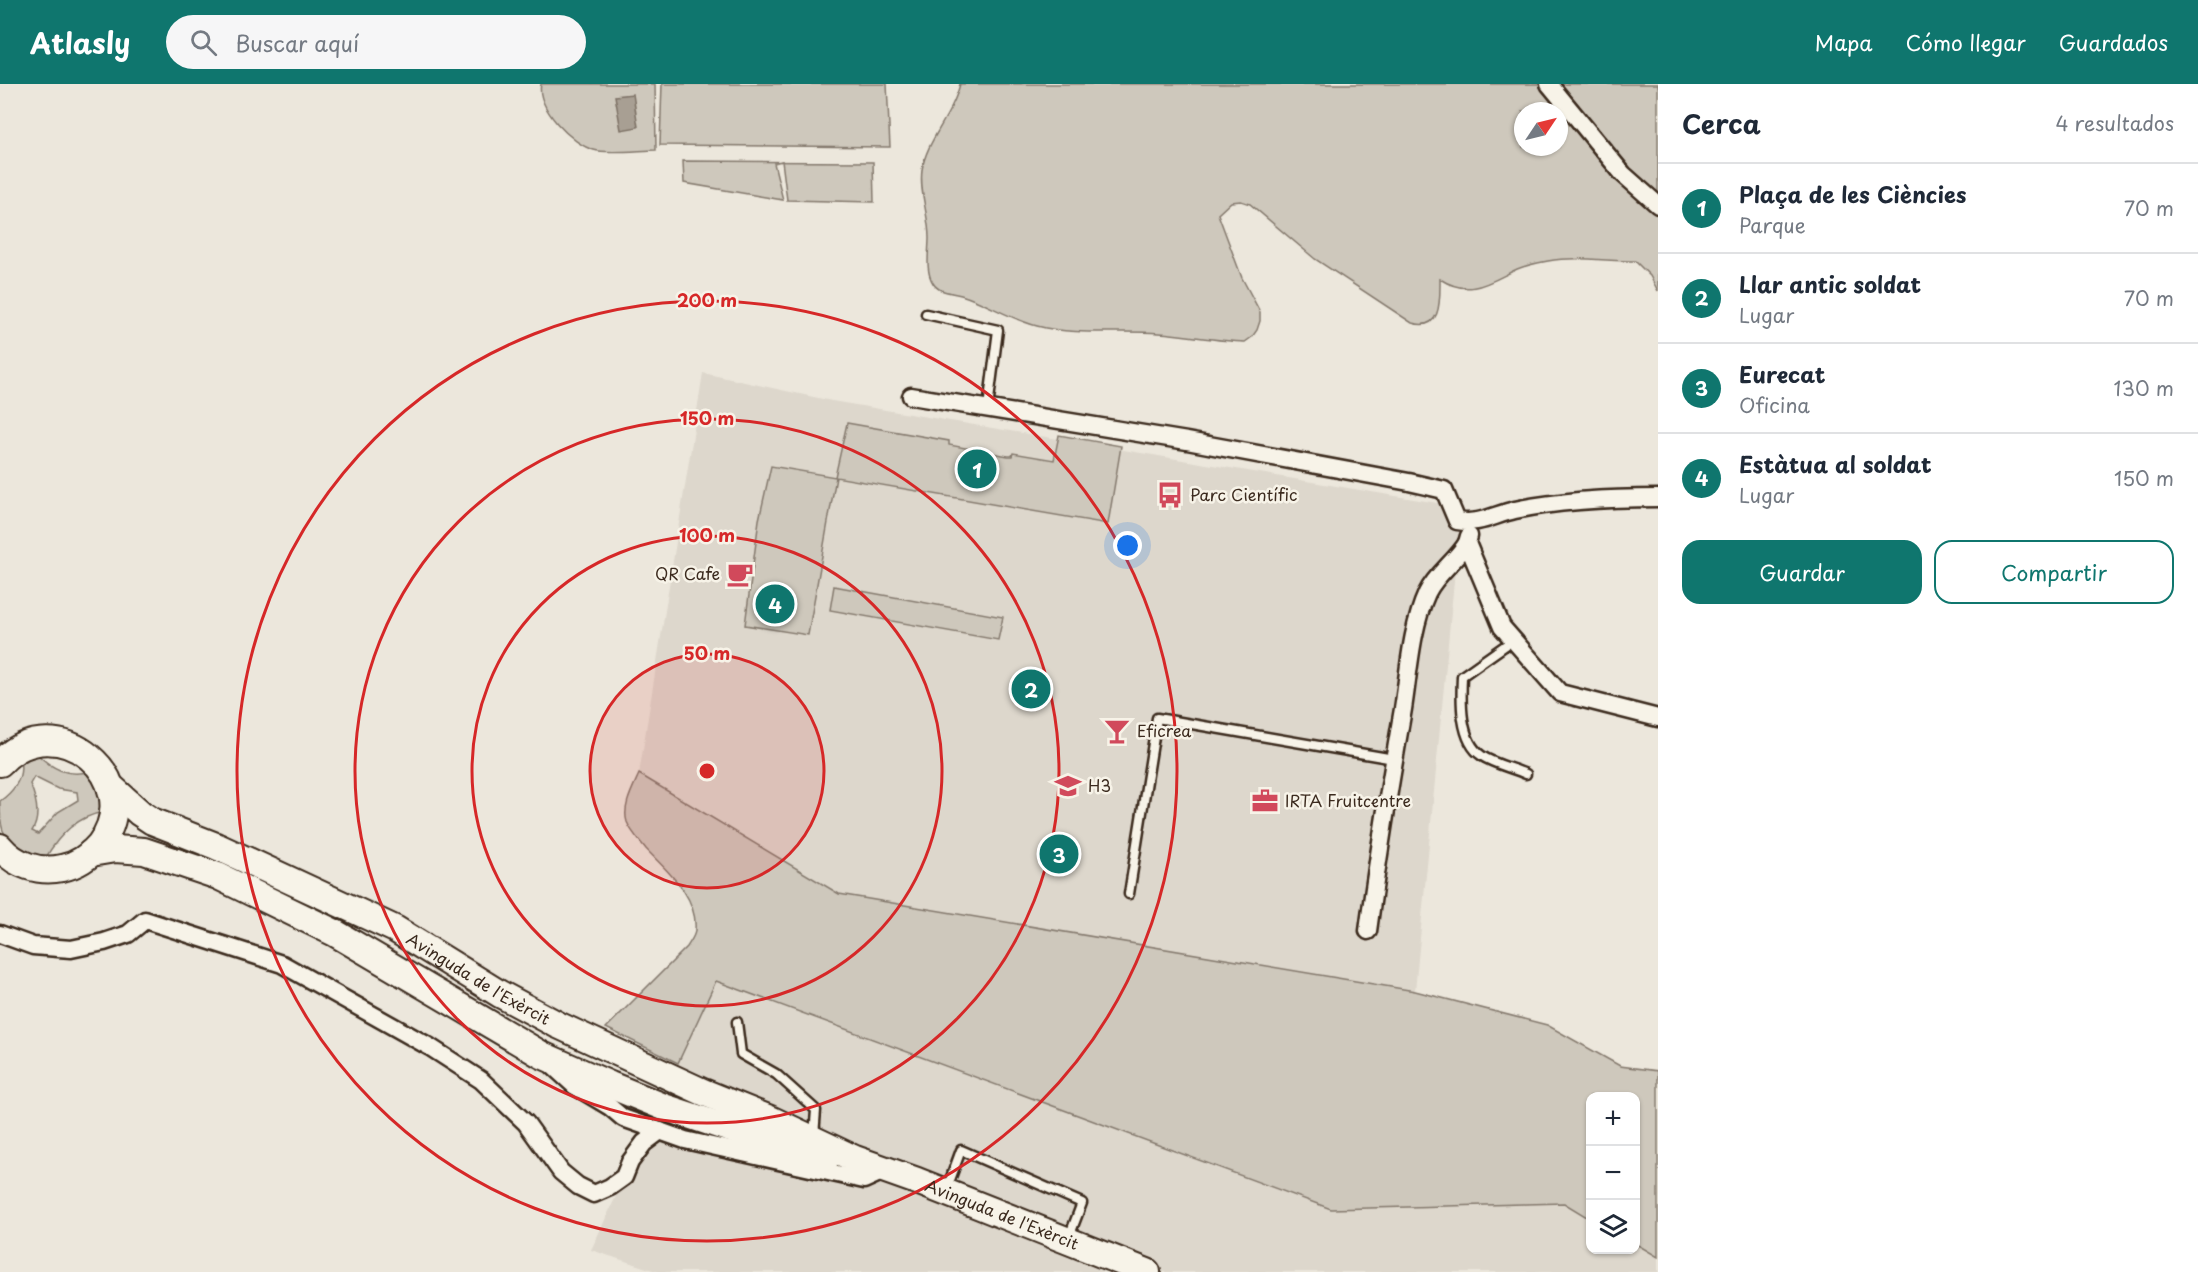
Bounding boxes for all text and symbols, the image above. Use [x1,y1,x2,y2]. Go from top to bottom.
search box [166,15,586,69]
text: Atlasly [30,21,130,64]
icon: search [187,26,220,59]
text: Buscar aquí [235,26,359,59]
text: Mapa [1815,26,1873,58]
text: Cómo llegar [1906,26,2026,58]
text: Guardados [2059,26,2168,58]
north arrow [1514,102,1568,156]
text: Cerca [1682,104,1761,143]
text: 4 resultados [2056,108,2174,138]
text: Plaça de les Ciències [1739,177,1966,210]
text: 1 [1697,193,1706,223]
text: 70 m [2124,193,2174,223]
text: Parque [1739,210,1806,240]
text: Llar antic soldat [1739,267,1921,300]
text: 2 [1694,283,1709,313]
text: 70 m [2124,283,2174,313]
text: 200 m [677,286,737,313]
text: Lugar [1739,300,1794,330]
text: Eurecat [1739,357,1825,390]
text: 3 [1695,373,1708,403]
text: 130 m [2114,373,2174,403]
text: Oficina [1739,390,1810,420]
text: 150 m [680,404,734,431]
pin: 1 [958,446,996,492]
text: Estàtua al soldat [1739,447,1931,480]
text: 4 [1695,463,1708,493]
text: 150 m [2114,463,2174,493]
bus stop icon: Parc Científic [1155,480,1185,510]
text: Lugar [1739,480,1794,510]
place label: Parc Científic [1190,482,1297,506]
text: 100 m [679,521,735,548]
your location [1113,531,1142,560]
button: Guardar [1682,540,1922,604]
button: Compartir [1934,540,2174,604]
cafe icon: QR Cafe [725,559,755,589]
place label: QR Cafe [655,561,720,585]
pin: 4 [756,582,794,626]
text: 50 m [684,639,730,666]
pin: 2 [1012,666,1050,712]
bar icon: Eficrea [1102,716,1132,746]
place label: Eficrea [1137,718,1191,742]
centre of rings [697,761,717,781]
school or university icon: H3 [1053,771,1083,801]
place label: H3 [1088,773,1111,797]
office icon: IRTA Fruitcentre [1250,786,1280,816]
place label: IRTA Fruitcentre [1285,788,1411,812]
pin: 3 [1040,832,1078,876]
street label: Avinguda de l'Exèrcit [402,926,555,1030]
map controls [1586,1092,1640,1254]
button: + [1586,1092,1640,1146]
button: − [1586,1146,1640,1200]
street label: Avinguda de l'Exèrcit [922,1172,1083,1255]
button: layers [1586,1200,1640,1254]

